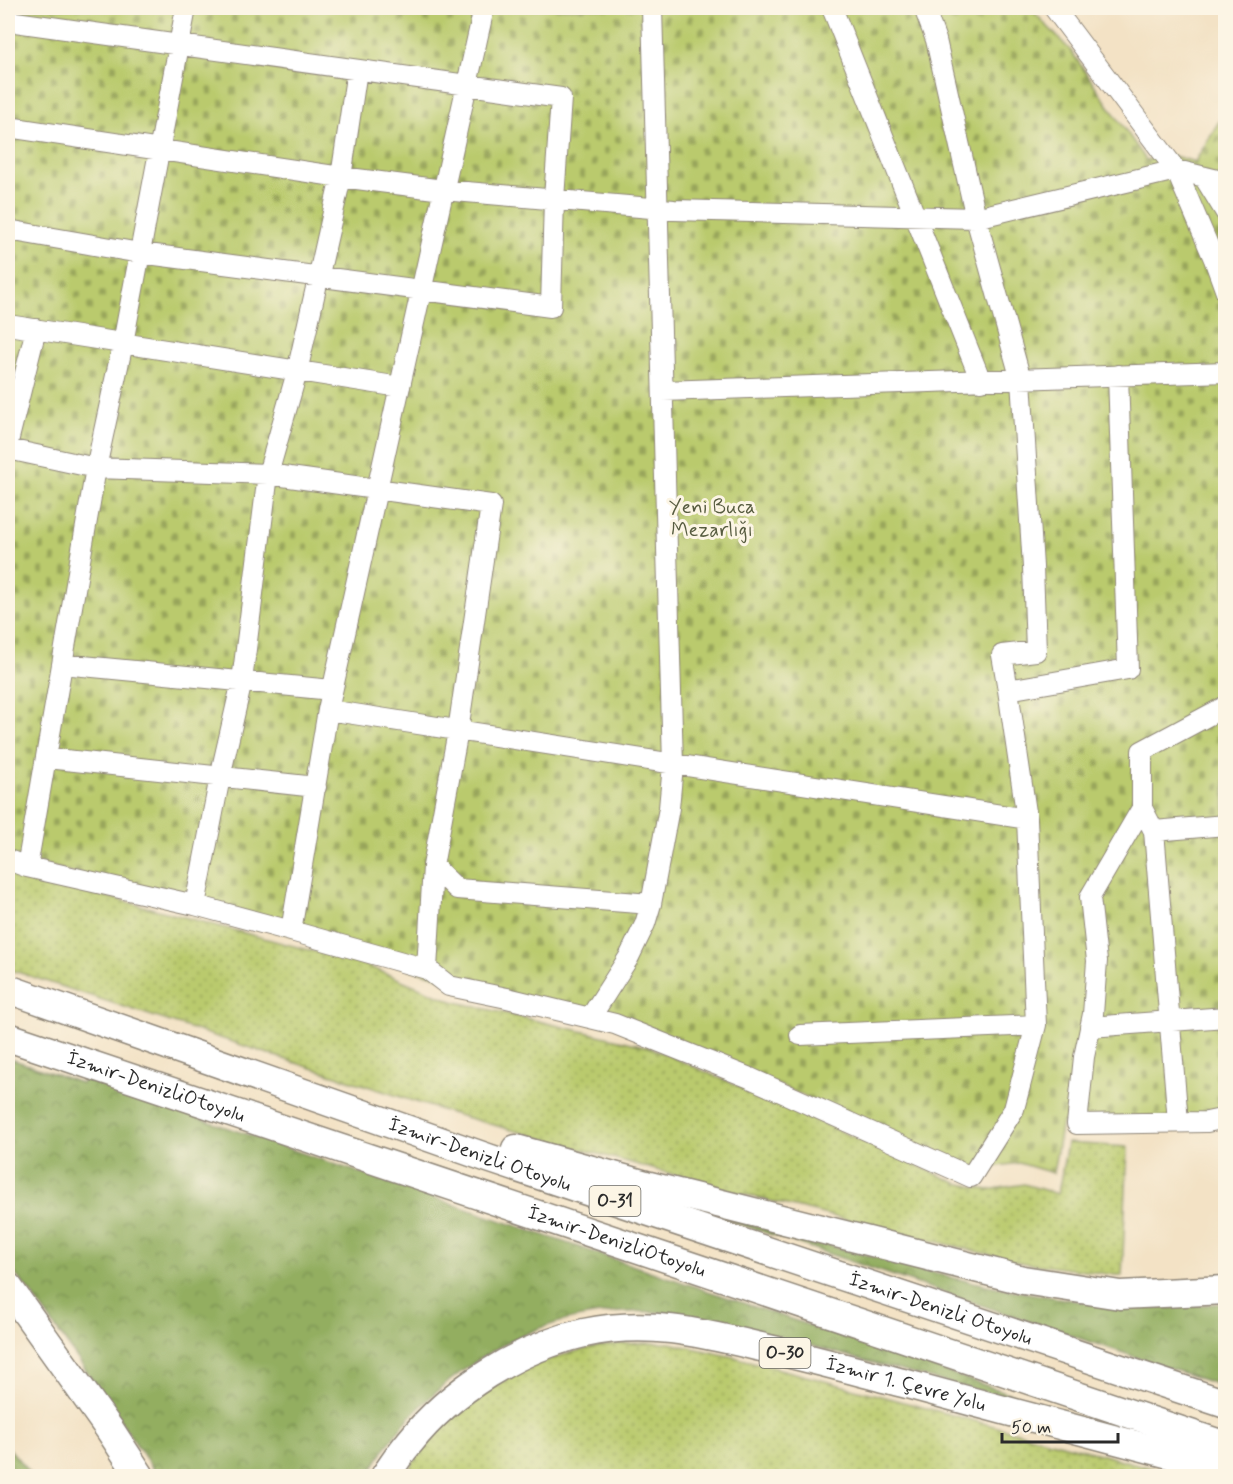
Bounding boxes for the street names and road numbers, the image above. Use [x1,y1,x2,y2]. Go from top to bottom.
street label: İzmir-DenizliOtoyolu [63,1044,248,1129]
street label: İzmir-Denizli Otoyolu [385,1111,575,1198]
road number: O-31 [590,1186,640,1216]
street label: İzmir-DenizliOtoyolu [524,1199,709,1284]
street label: İzmir-Denizli Otoyolu [845,1266,1036,1352]
road number: O-30 [760,1338,810,1368]
street label: İzmir 1. Çevre Yolu [823,1350,989,1418]

